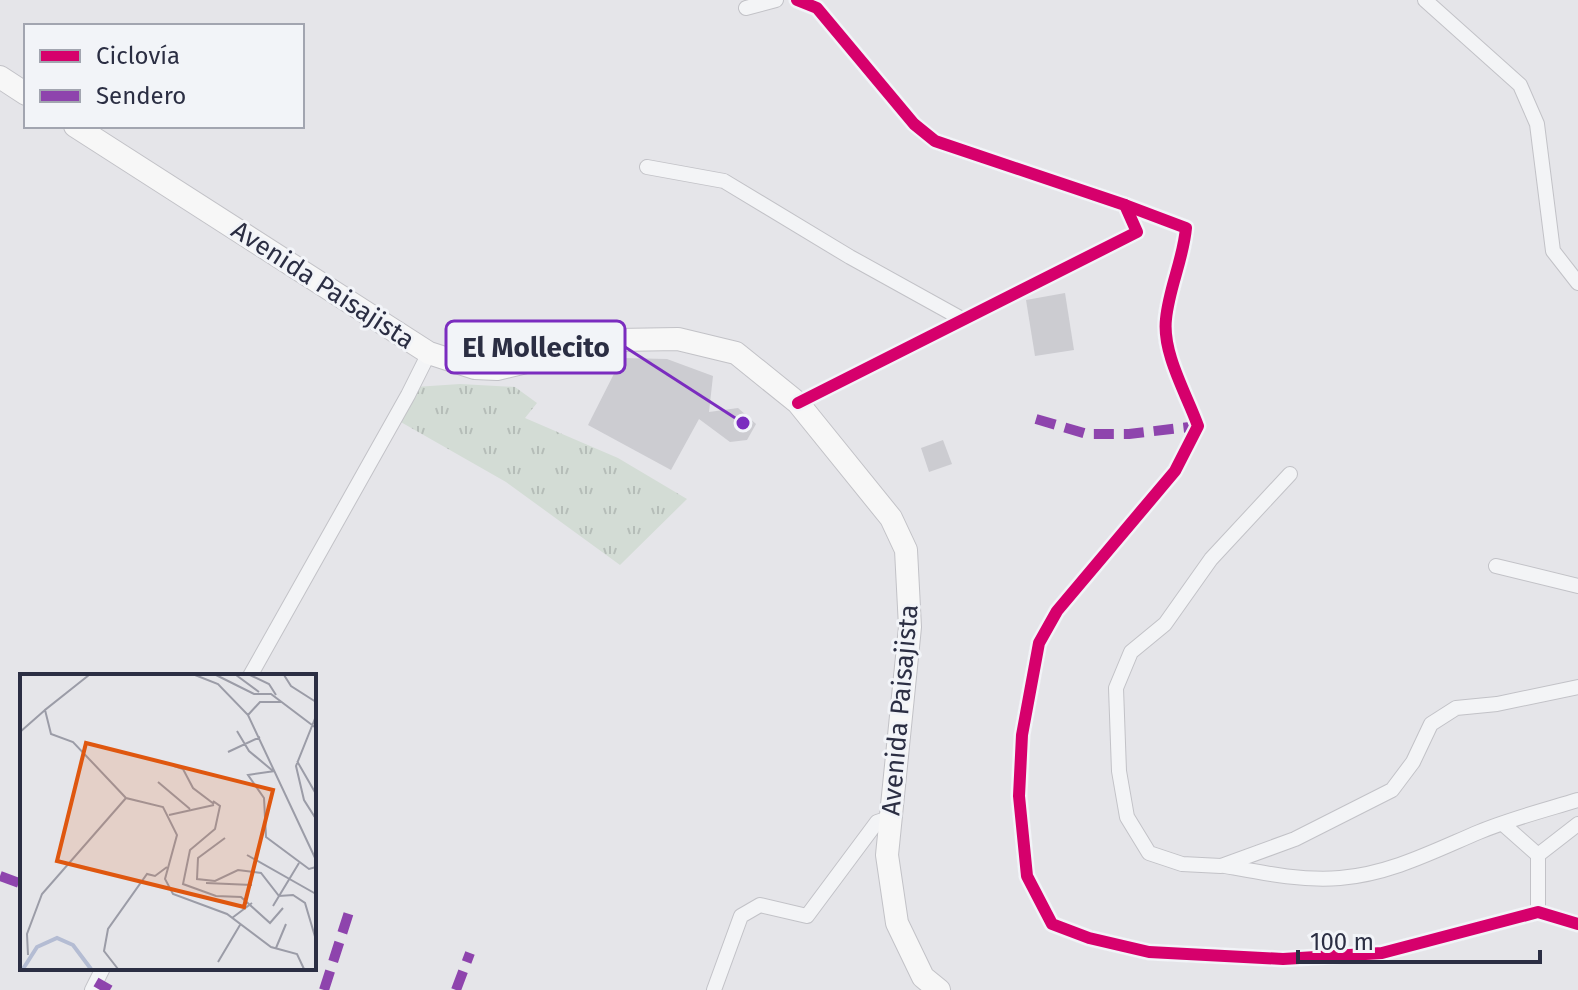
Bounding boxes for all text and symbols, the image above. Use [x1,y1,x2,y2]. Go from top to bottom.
legend [24,24,304,128]
text: Ciclovía [96,42,180,70]
text: Sendero [96,82,186,110]
street label: Avenida Paisajista [226,214,420,356]
callout: El Mollecito [446,321,625,373]
text: El Mollecito [462,331,610,364]
street label: Avenida Paisajista [875,603,925,817]
inset map [20,674,316,970]
scale bar [1298,914,1540,964]
text: 100 m [1310,928,1374,956]

